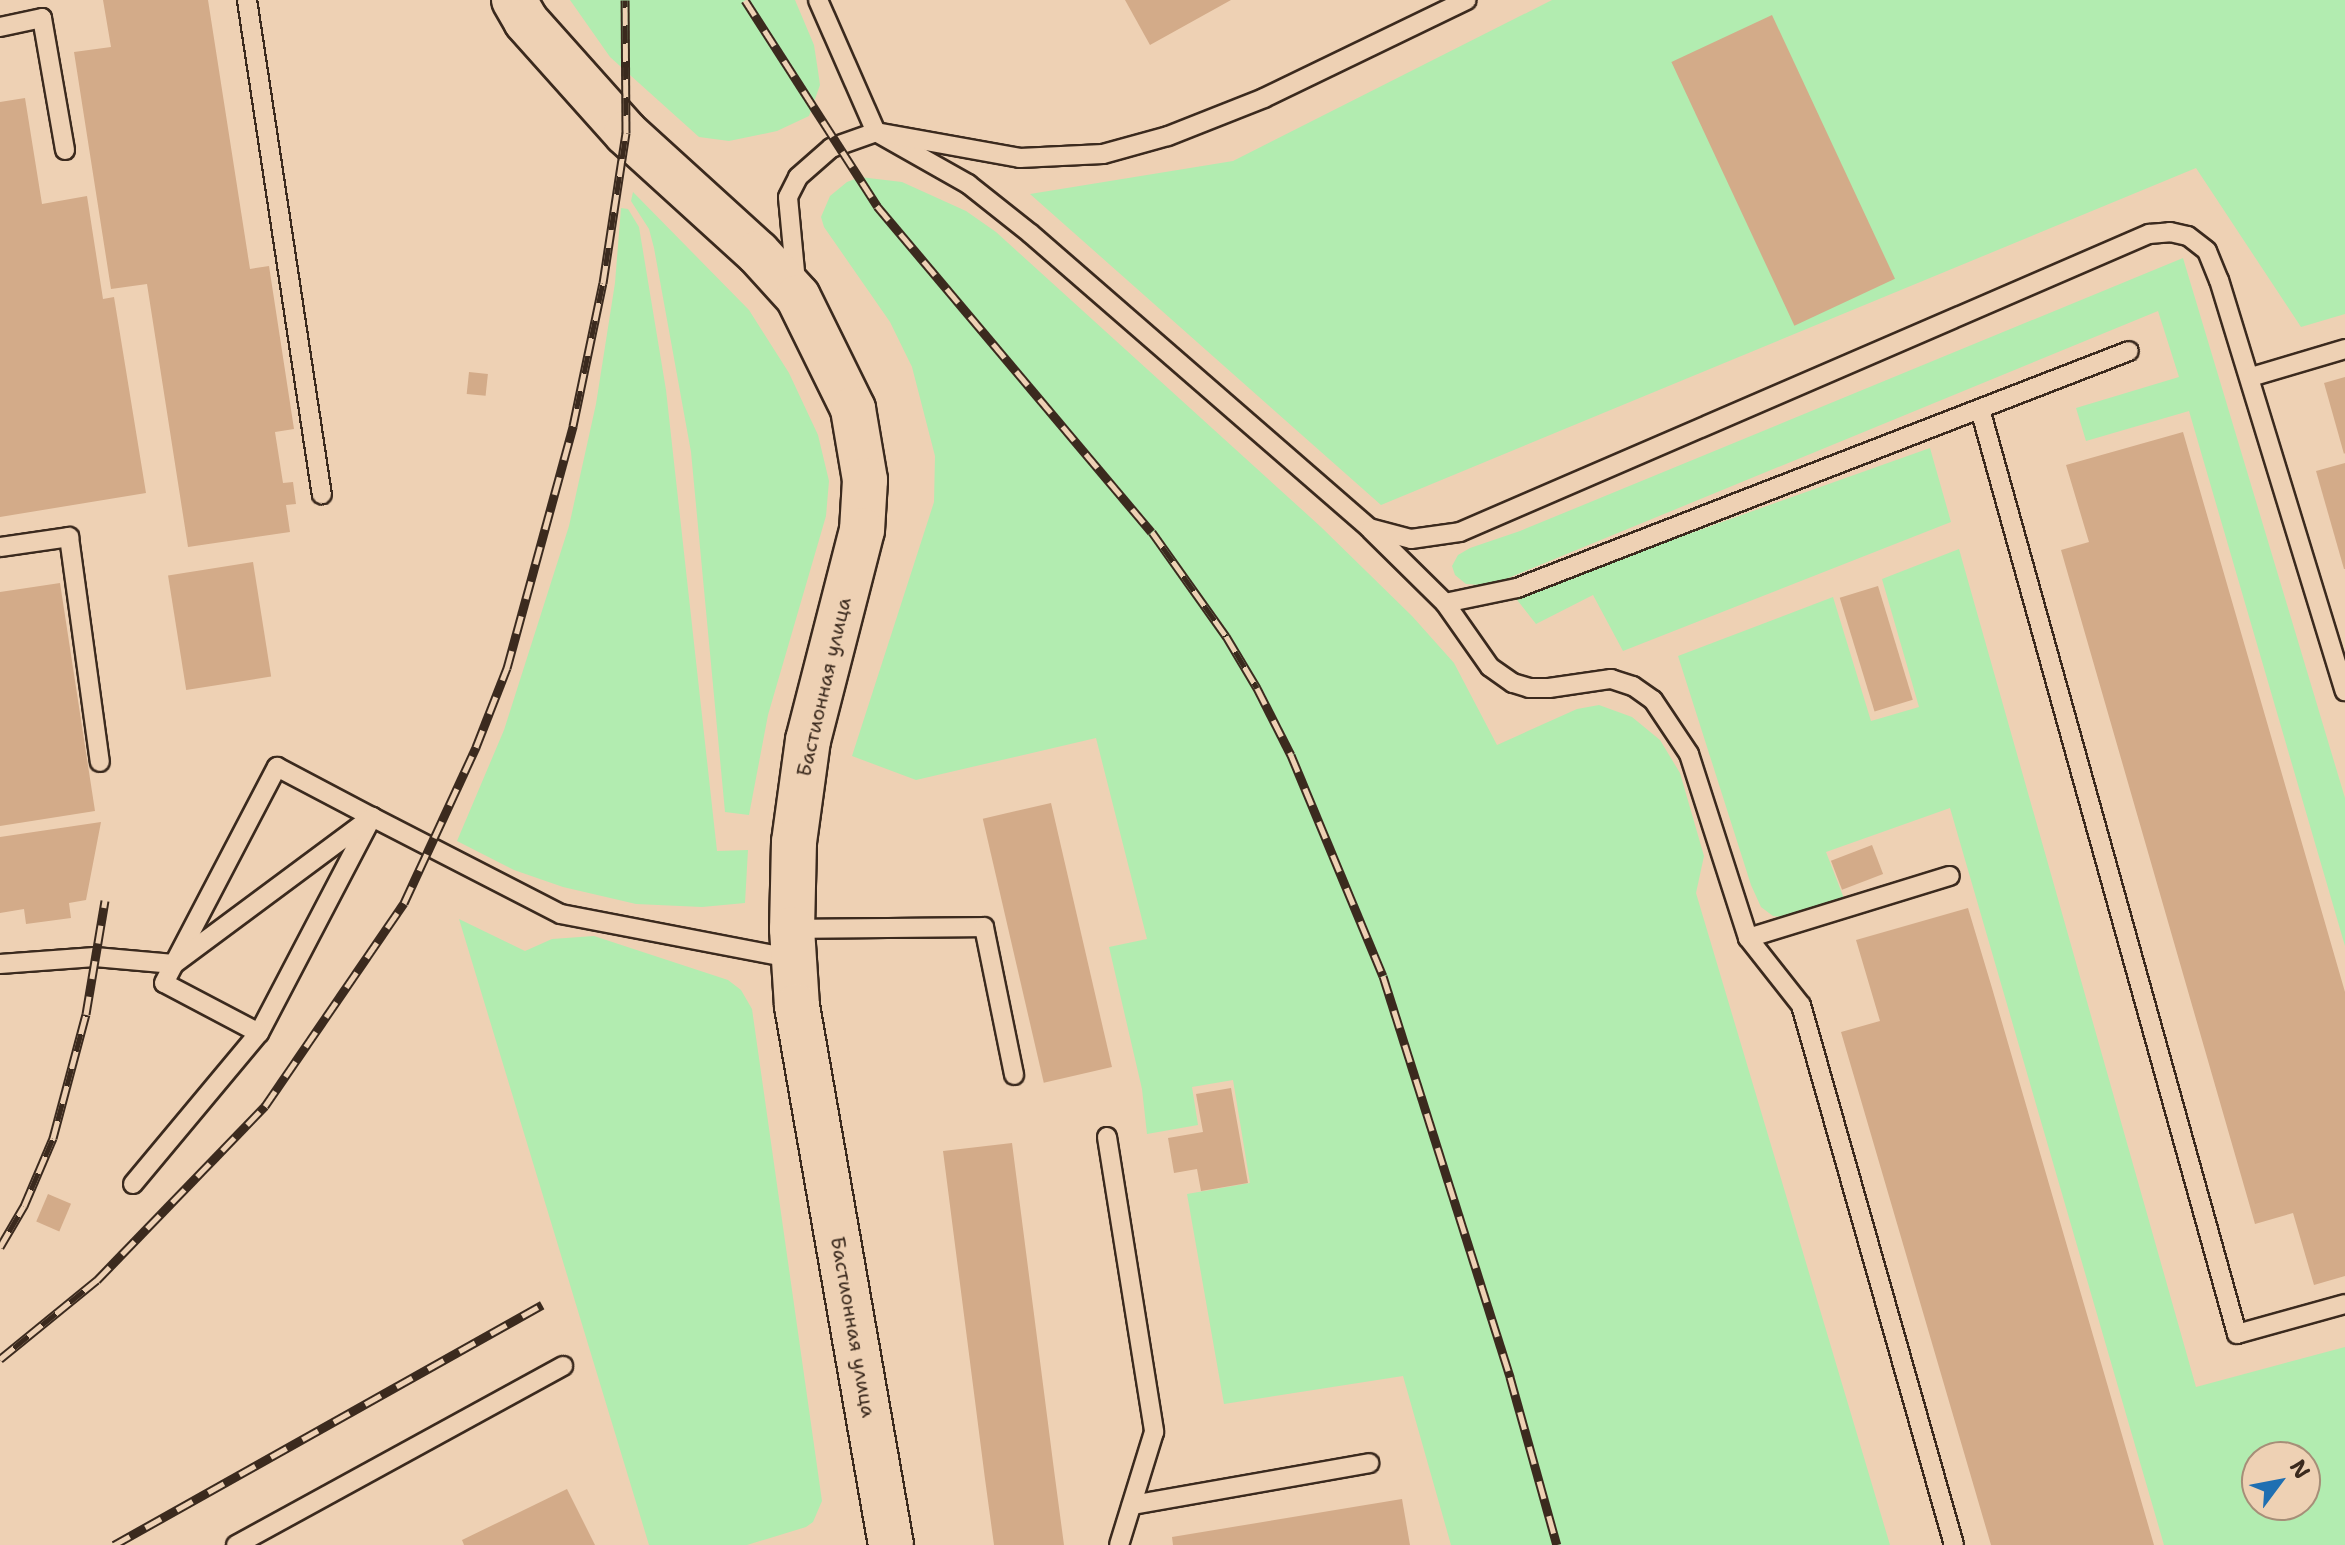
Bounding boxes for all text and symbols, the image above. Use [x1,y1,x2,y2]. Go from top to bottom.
street label: Бастионная улица [792,595,856,779]
street label: Бастионная улица [825,1235,881,1419]
north arrow [2241,1441,2321,1521]
text: N [2283,1454,2317,1484]

